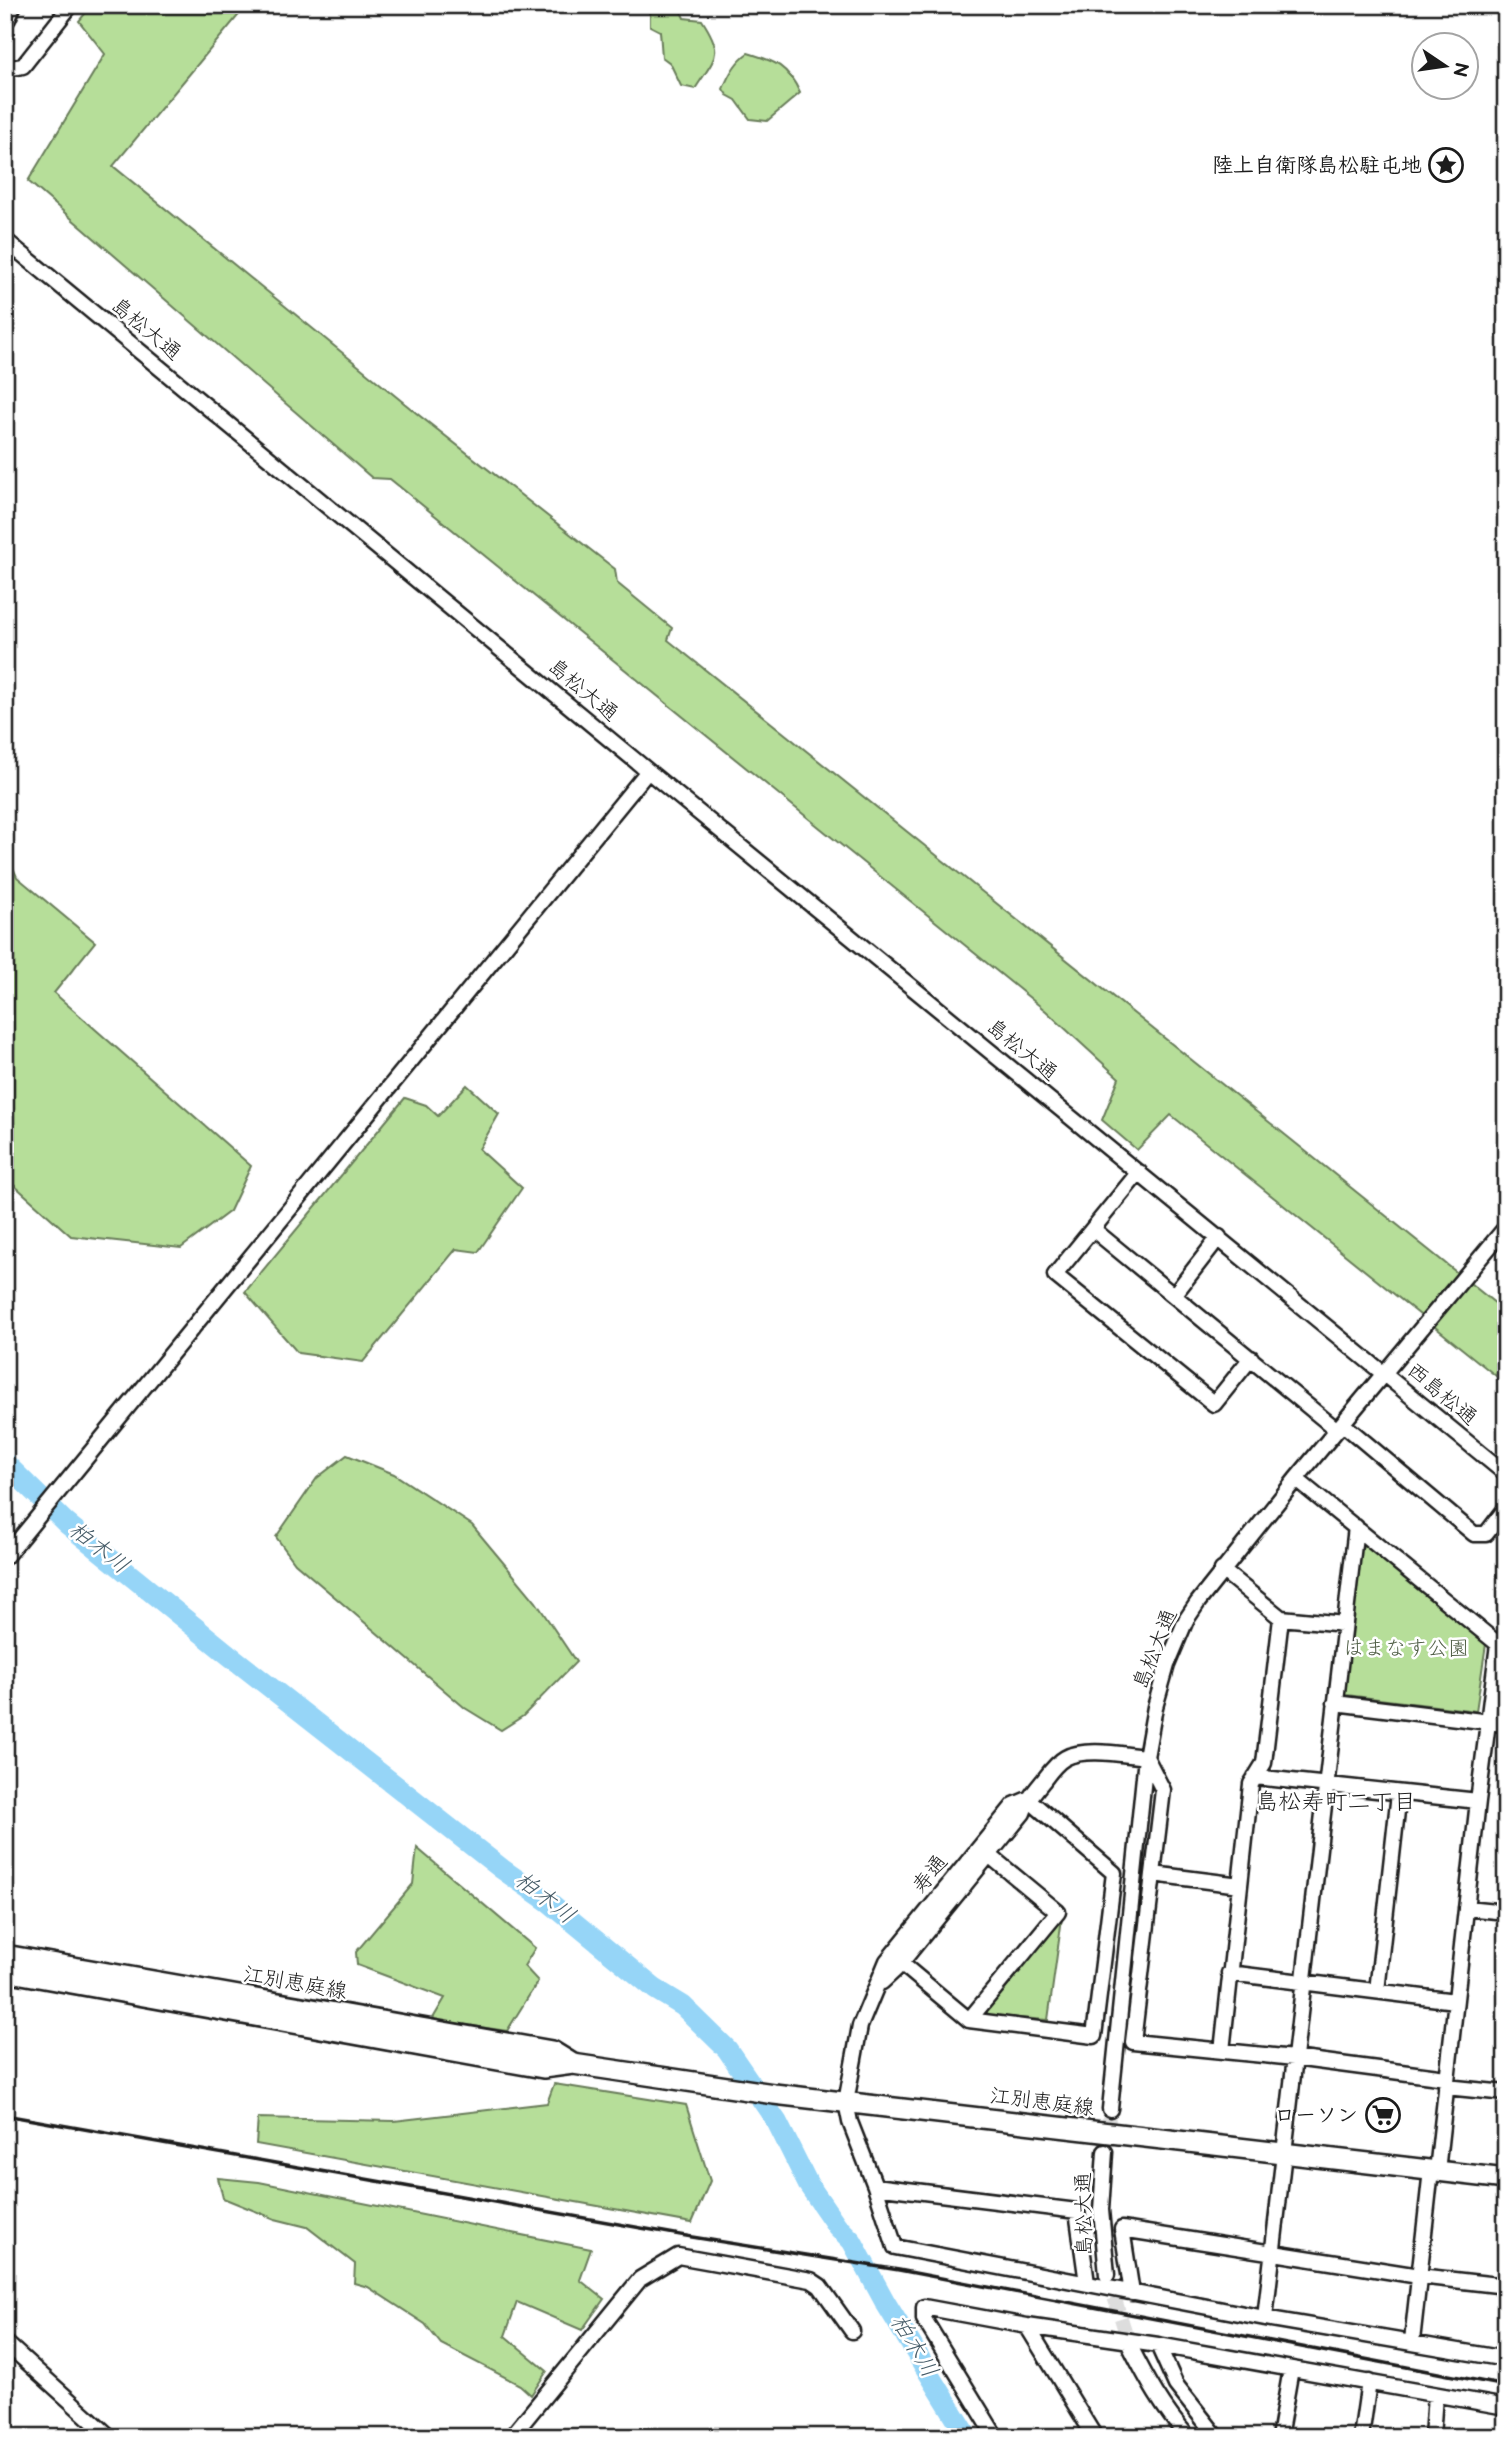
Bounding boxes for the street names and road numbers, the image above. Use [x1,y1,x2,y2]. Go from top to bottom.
street label: 島松大通 [106,292,186,366]
street label: 島松大通 [543,653,623,727]
street label: 島松大通 [981,1014,1063,1086]
street label: 西島松通 [1402,1357,1482,1431]
street label: 島松大通 [1128,1605,1182,1693]
street label: 寿通 [907,1850,953,1898]
street label: 江別恵庭線 [241,1962,349,2004]
street label: 江別恵庭線 [988,2083,1096,2121]
street label: 島松大通 [1071,2172,1097,2256]

